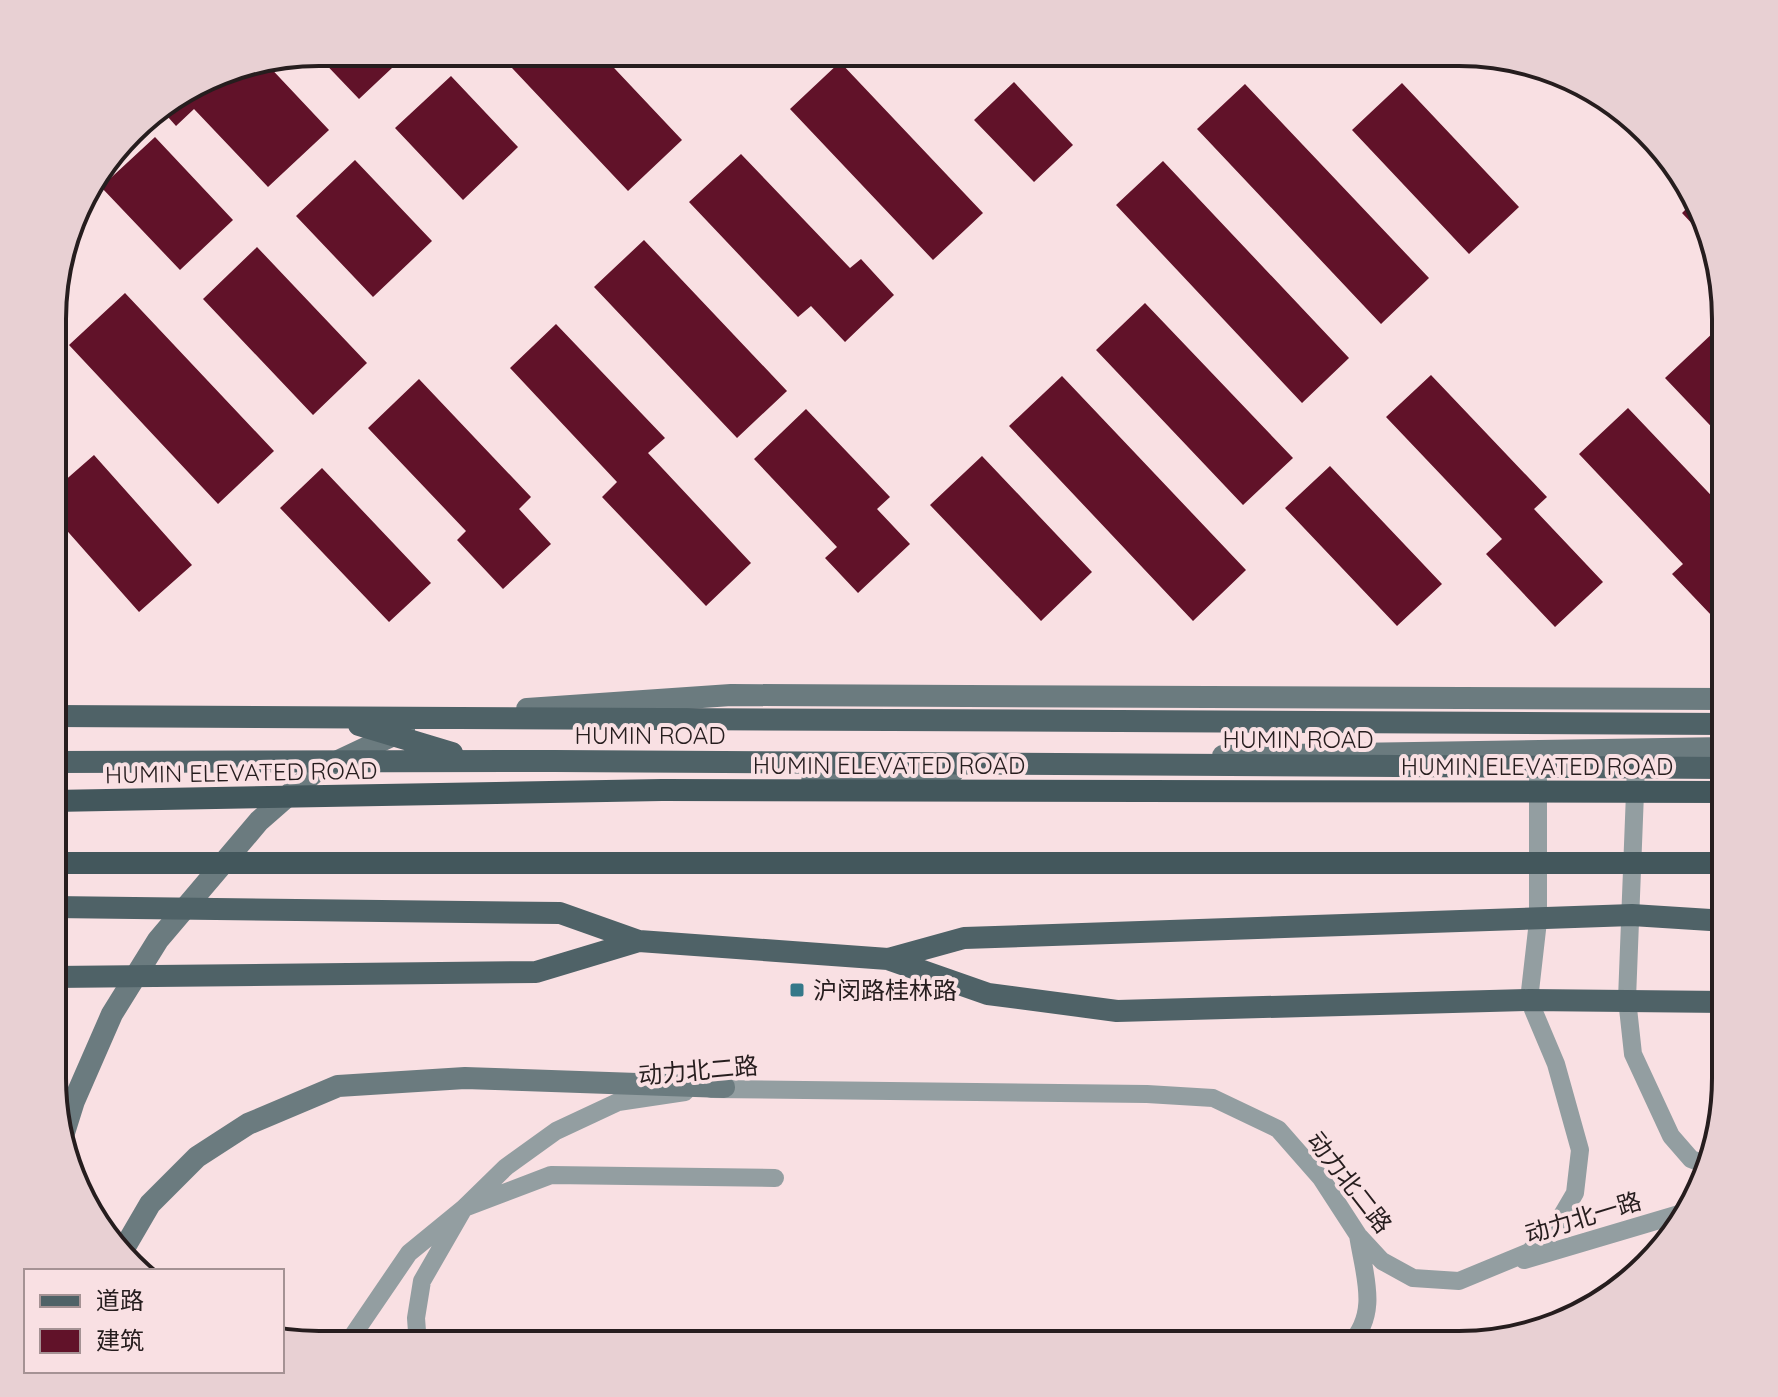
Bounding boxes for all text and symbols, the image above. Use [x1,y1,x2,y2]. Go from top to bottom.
street label: HUMIN ROAD [574,720,726,750]
street label: HUMIN ROAD [1222,724,1374,754]
street label: HUMIN ELEVATED ROAD [753,750,1025,780]
street label: HUMIN ELEVATED ROAD [1401,751,1673,781]
street label: HUMIN ELEVATED ROAD [104,755,378,789]
place label: 沪闵路桂林路 [813,975,957,1005]
marker: 沪闵路桂林路 [788,981,806,999]
street label: 动力北二路 [637,1050,759,1090]
street label: 动力北二路 [1301,1125,1399,1239]
street label: 动力北一路 [1521,1185,1645,1249]
legend [24,1269,284,1373]
text: 道路 [96,1285,144,1315]
text: 建筑 [96,1325,144,1355]

